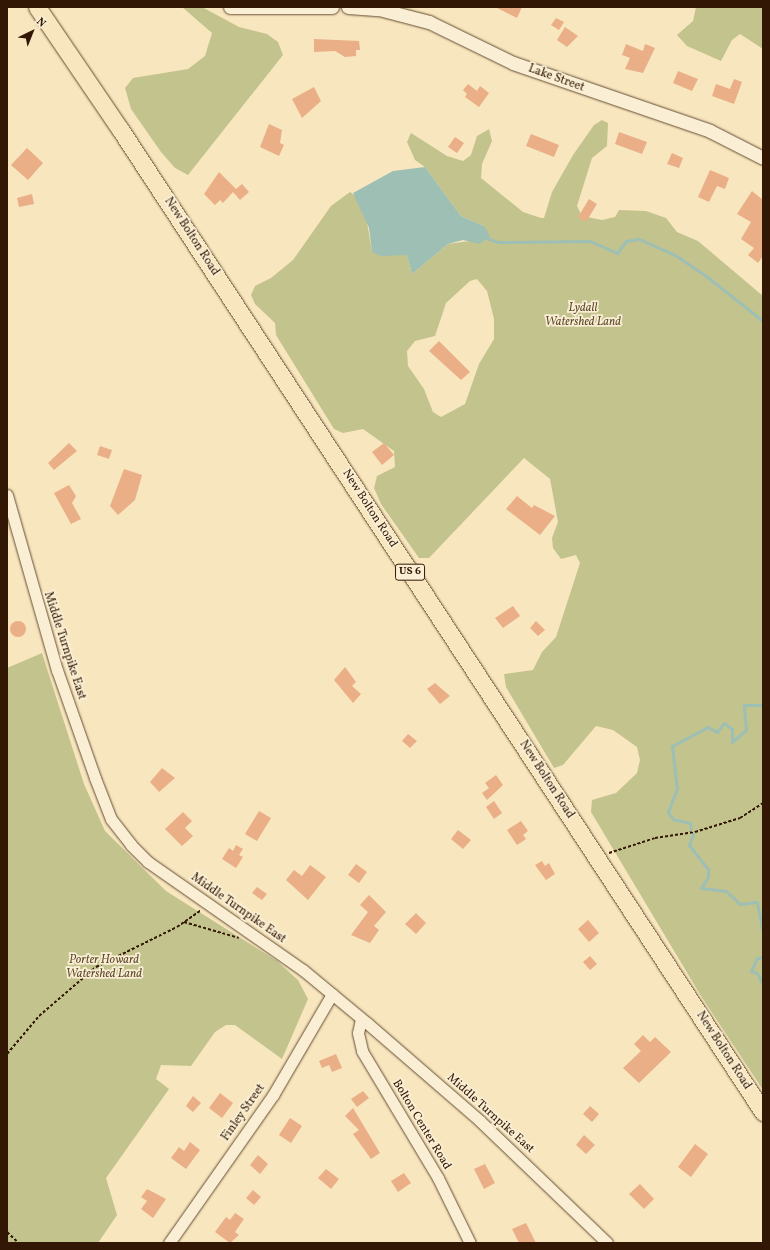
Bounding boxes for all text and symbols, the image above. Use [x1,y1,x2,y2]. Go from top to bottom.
north arrow [12,12,52,52]
text: N [32,15,49,31]
street label: Lake Street [526,62,586,96]
street label: New Bolton Road [160,195,222,279]
park label: Lydall Watershed Land [545,302,621,330]
street label: New Bolton Road [338,467,400,551]
road number: US 6 [395,563,425,581]
street label: Middle Turnpike East [40,590,88,702]
street label: New Bolton Road [515,738,577,822]
street label: Middle Turnpike East [188,871,288,947]
park label: Porter Howard Watershed Land [66,954,142,982]
street label: New Bolton Road [692,1009,754,1093]
street label: Middle Turnpike East [443,1071,537,1157]
street label: Bolton Center Road [388,1077,454,1173]
street label: Finley Street [219,1082,269,1144]

